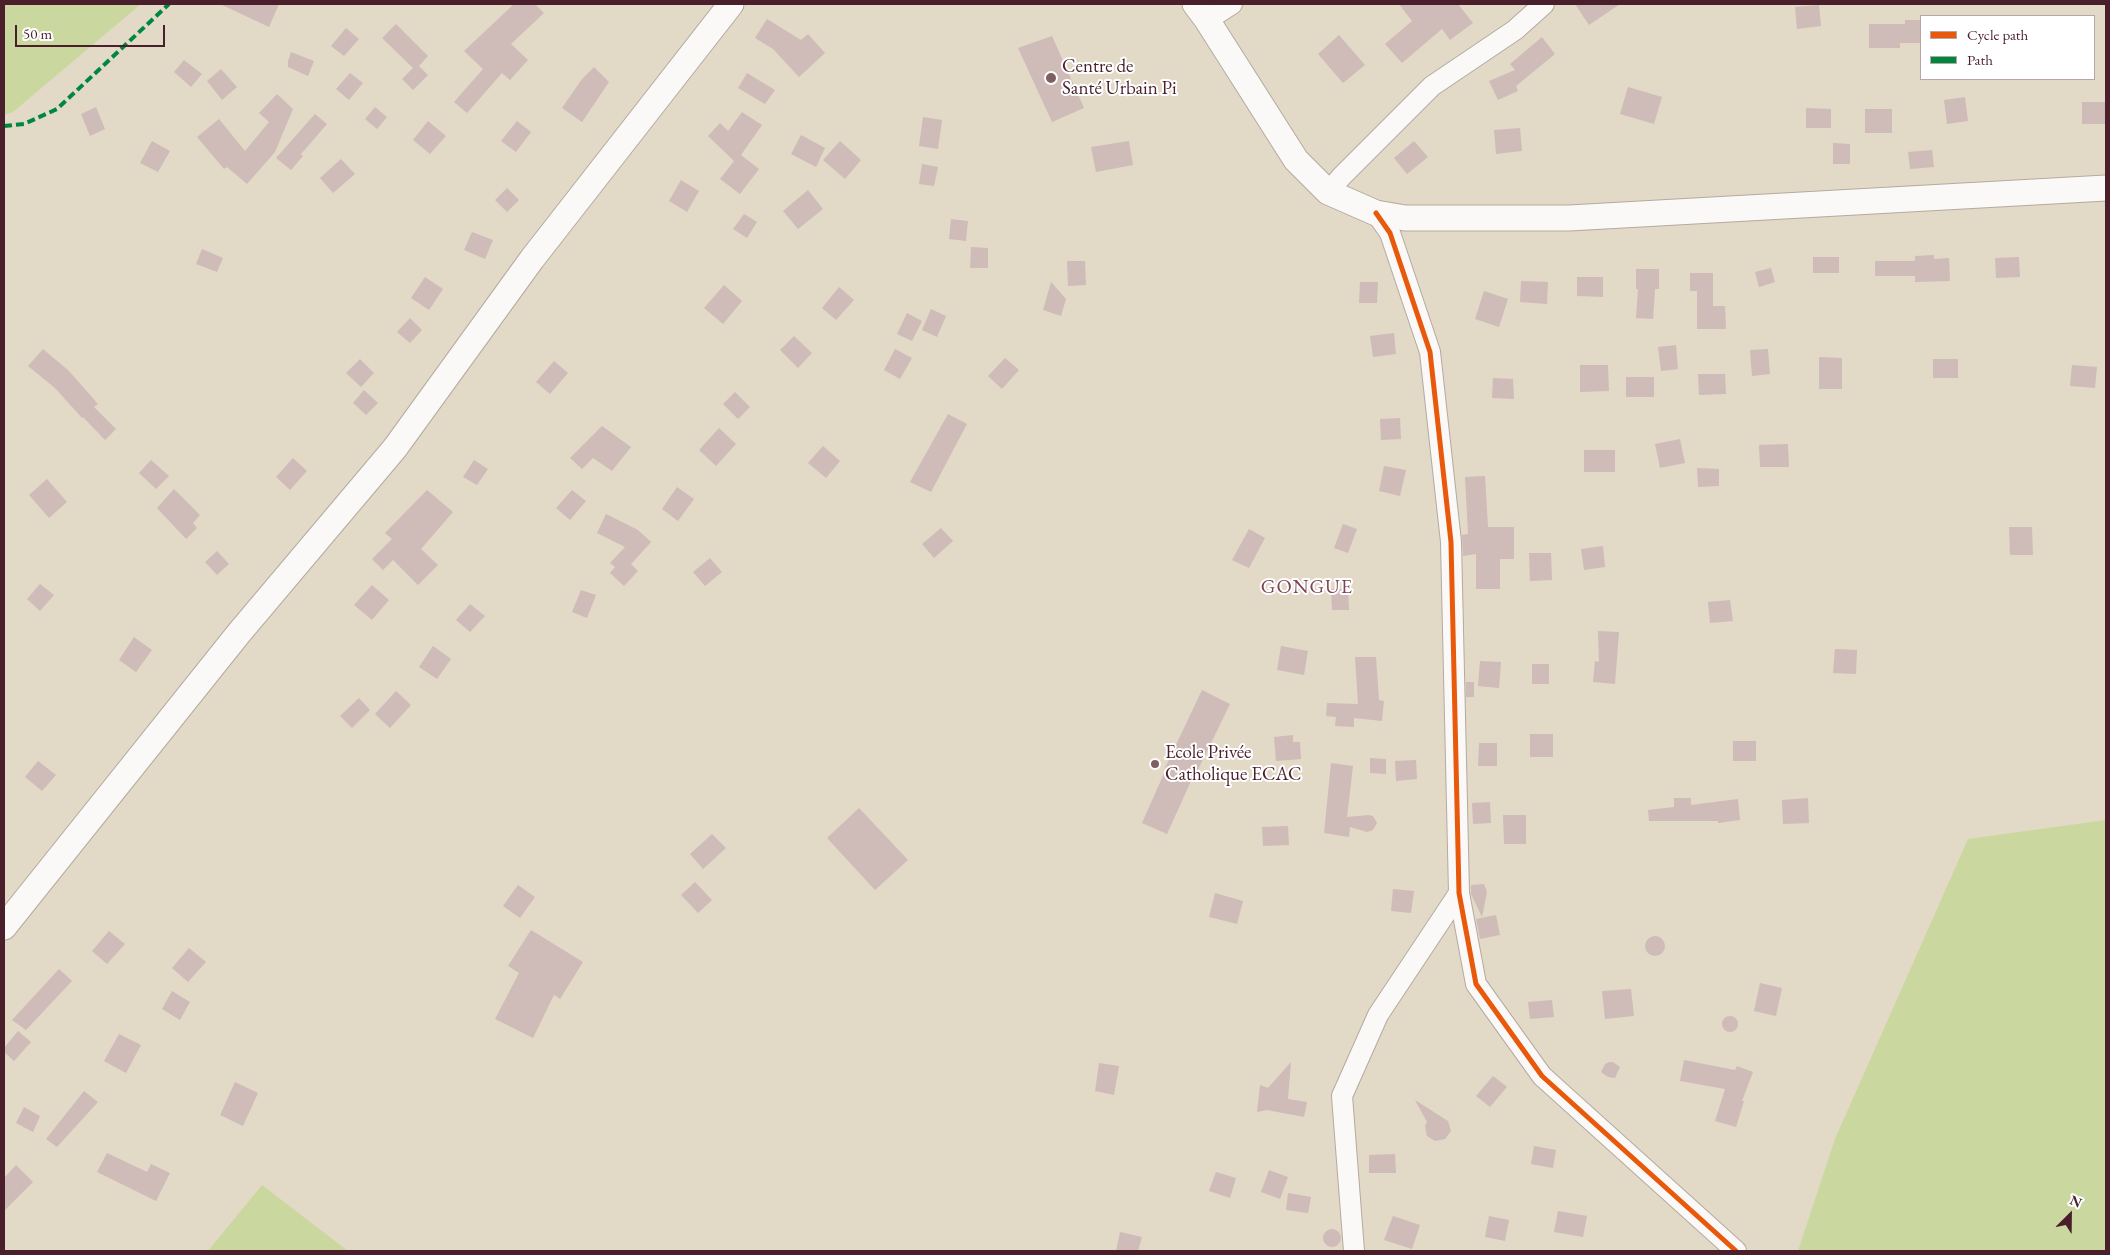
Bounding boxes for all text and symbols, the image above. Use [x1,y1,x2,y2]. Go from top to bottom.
scale bar [18,15,168,47]
legend [1920,15,2095,80]
text: 50 m [23,24,52,43]
text: Cycle path [1967,25,2028,44]
text: Path [1967,50,1993,69]
place label: Centre de Santé Urbain Pi [1062,56,1177,100]
marker: Centre de Santé Urbain Pi [1044,71,1058,85]
district label: GONGUE [1260,576,1354,600]
place label: Ecole Privée Catholique ECAC [1165,742,1302,786]
marker: Ecole Privée Catholique ECAC [1149,758,1161,770]
north arrow [2045,1190,2095,1240]
text: N [2067,1191,2085,1212]

